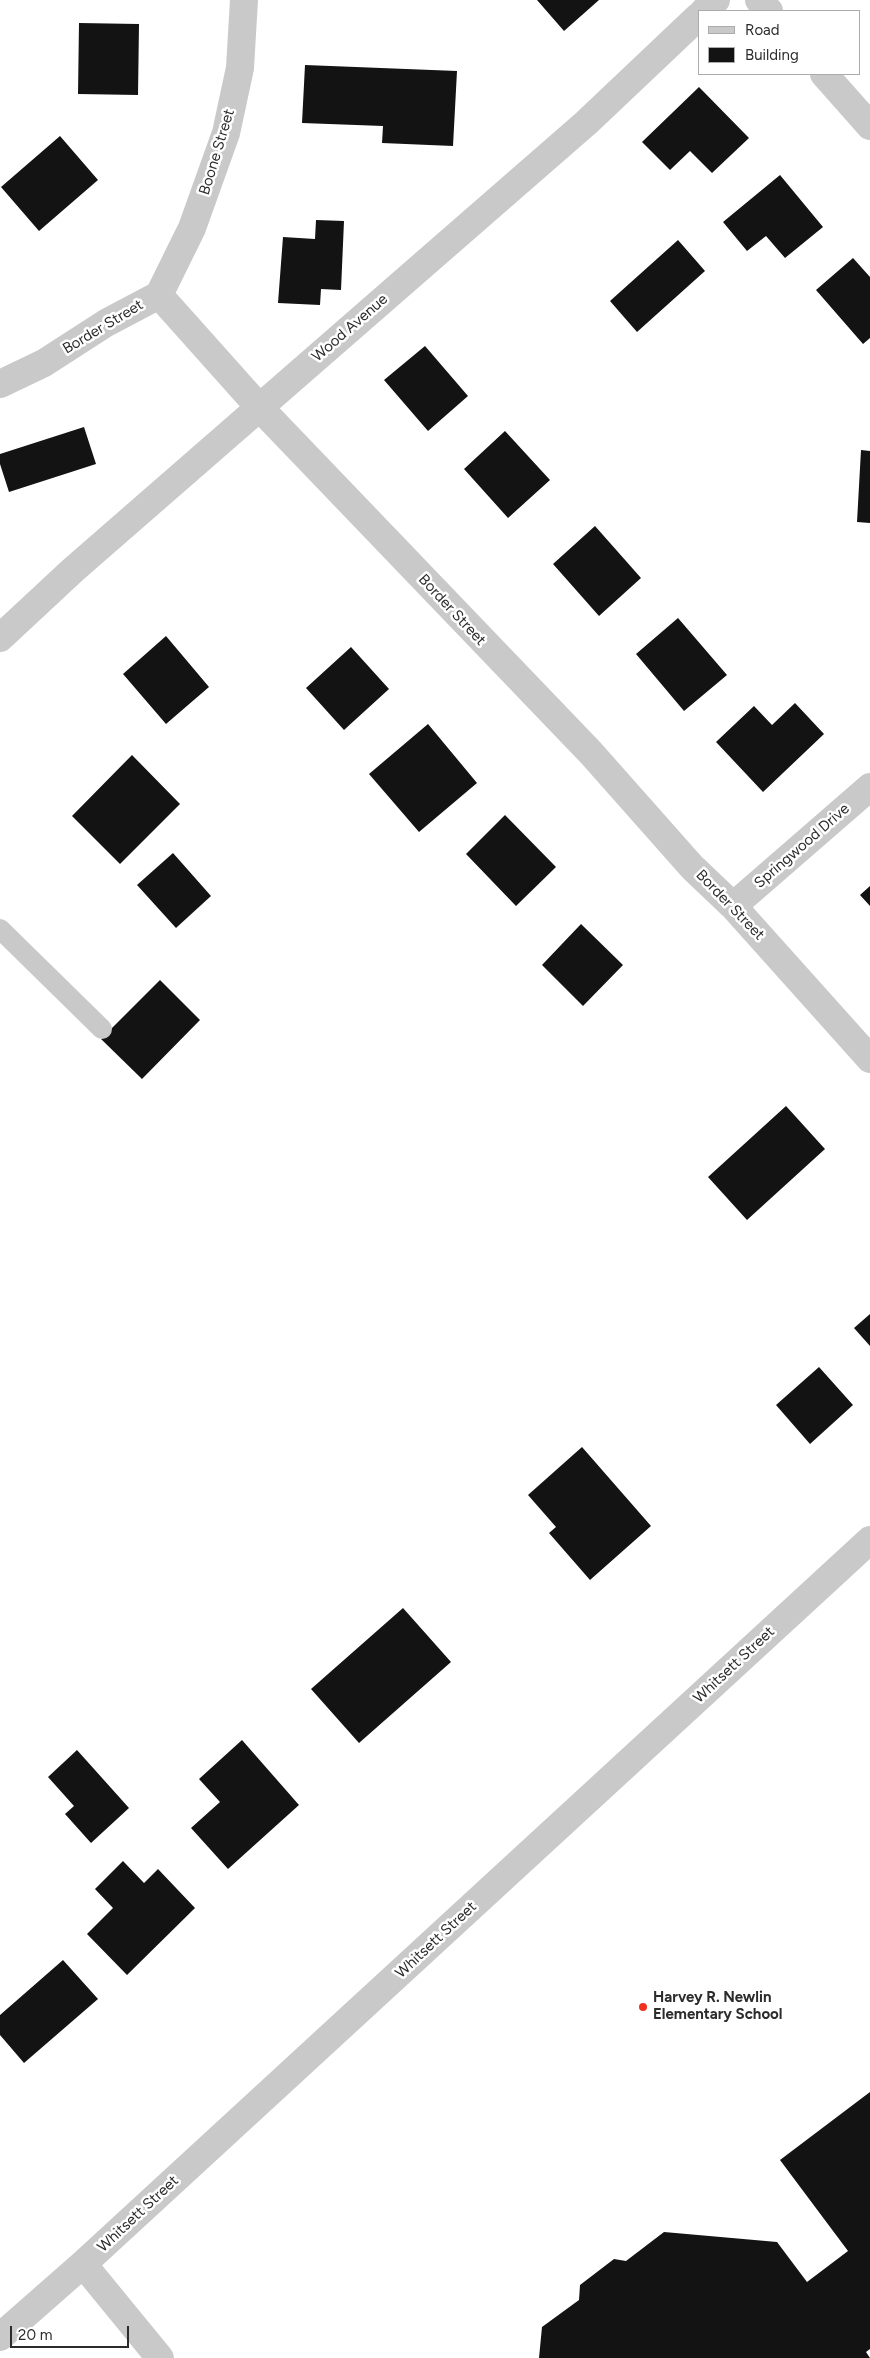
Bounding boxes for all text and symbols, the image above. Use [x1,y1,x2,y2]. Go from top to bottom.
legend [698,10,860,75]
text: Road [745,21,780,39]
text: Building [745,46,799,64]
street label: Boone Street [195,107,239,197]
street label: Wood Avenue [308,290,392,366]
street label: Border Street [59,296,147,358]
street label: Border Street [414,571,490,649]
street label: Springwood Drive [751,800,853,892]
street label: Border Street [692,866,768,944]
street label: Whitsett Street [690,1623,778,1707]
street label: Whitsett Street [392,1898,480,1982]
place label: Harvey R. Newlin Elementary School [653,1989,782,2024]
marker: Harvey R. Newlin Elementary School [637,2001,649,2013]
street label: Whitsett Street [94,2172,182,2256]
scale bar [12,2316,131,2348]
text: 20 m [18,2326,52,2344]

